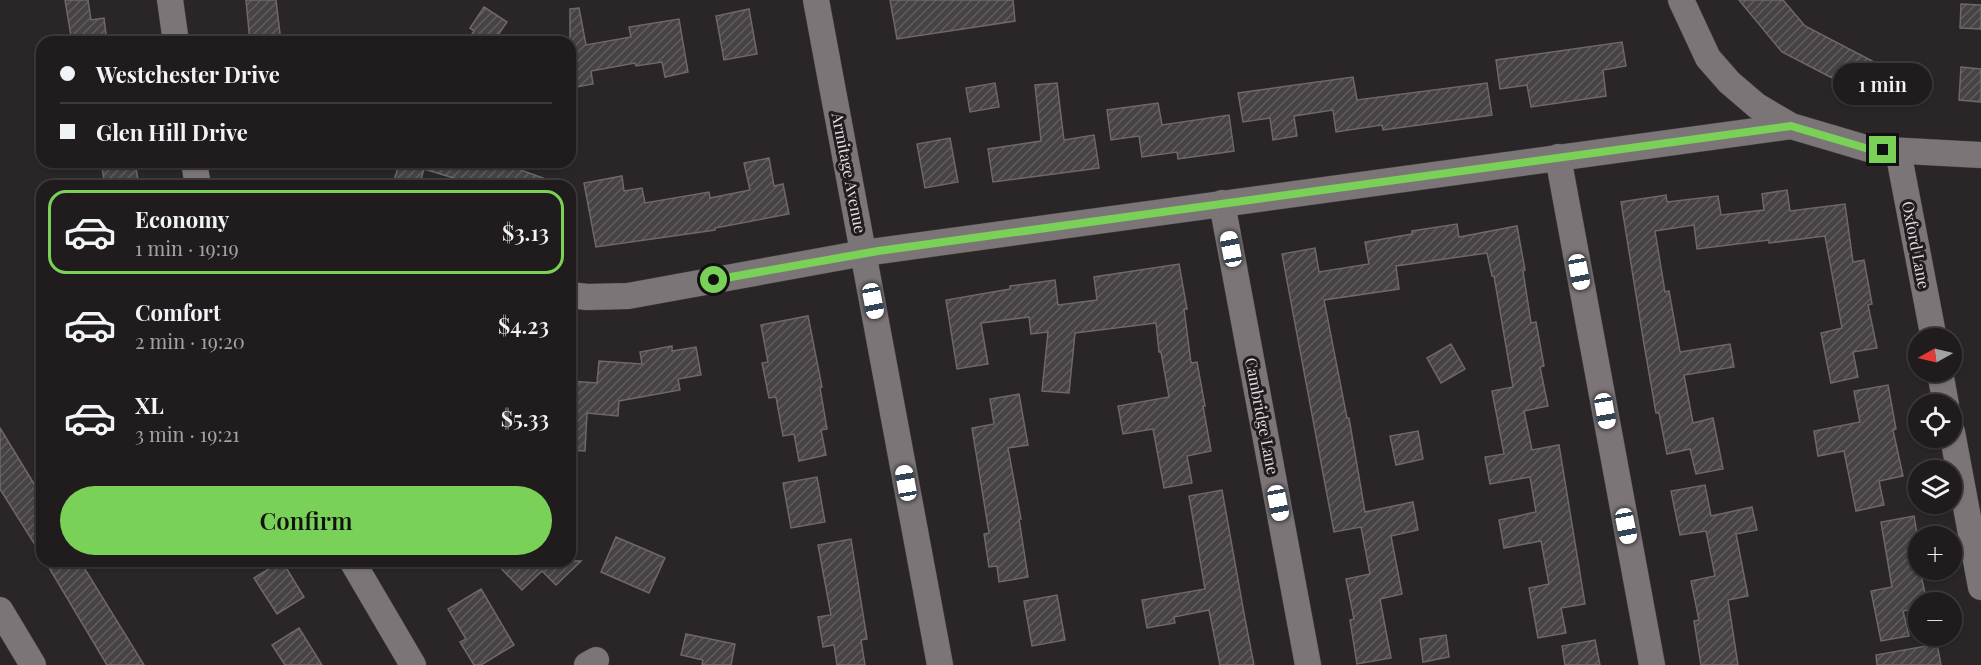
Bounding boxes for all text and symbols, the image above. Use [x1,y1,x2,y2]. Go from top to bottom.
text: Westchester Drive [96,59,280,89]
callout: 1 min [1834,63,1932,105]
text: 1 min [1858,70,1907,97]
street label: Armitage Avenue [827,110,871,235]
text: Glen Hill Drive [96,117,248,147]
route end [1869,136,1896,163]
street label: Oxford Lane [1898,199,1935,291]
text: Economy [135,204,229,234]
icon: car [63,205,117,259]
text: $3.13 [502,217,549,247]
car [1219,230,1243,268]
text: 1 min · 19:19 [135,234,239,261]
car [1567,253,1591,291]
route start [700,266,727,293]
car [861,282,885,320]
text: Comfort [135,297,221,327]
icon: car [63,298,117,352]
text: $4.23 [498,310,549,340]
text: 2 min · 19:20 [135,327,245,354]
north arrow [1908,328,1962,382]
map controls [1908,328,1962,646]
street label: Cambridge Lane [1241,356,1284,476]
text: XL [135,390,164,420]
icon: car [63,391,117,445]
car [1593,392,1617,430]
button: locate [1908,394,1962,448]
text: $5.33 [501,403,549,433]
text: 3 min · 19:21 [135,420,240,447]
button: layers [1908,460,1962,514]
car [894,464,918,502]
car [1266,484,1290,522]
button: Confirm [60,486,552,555]
car [1614,507,1638,545]
button: + [1908,526,1962,580]
button: − [1908,592,1962,646]

